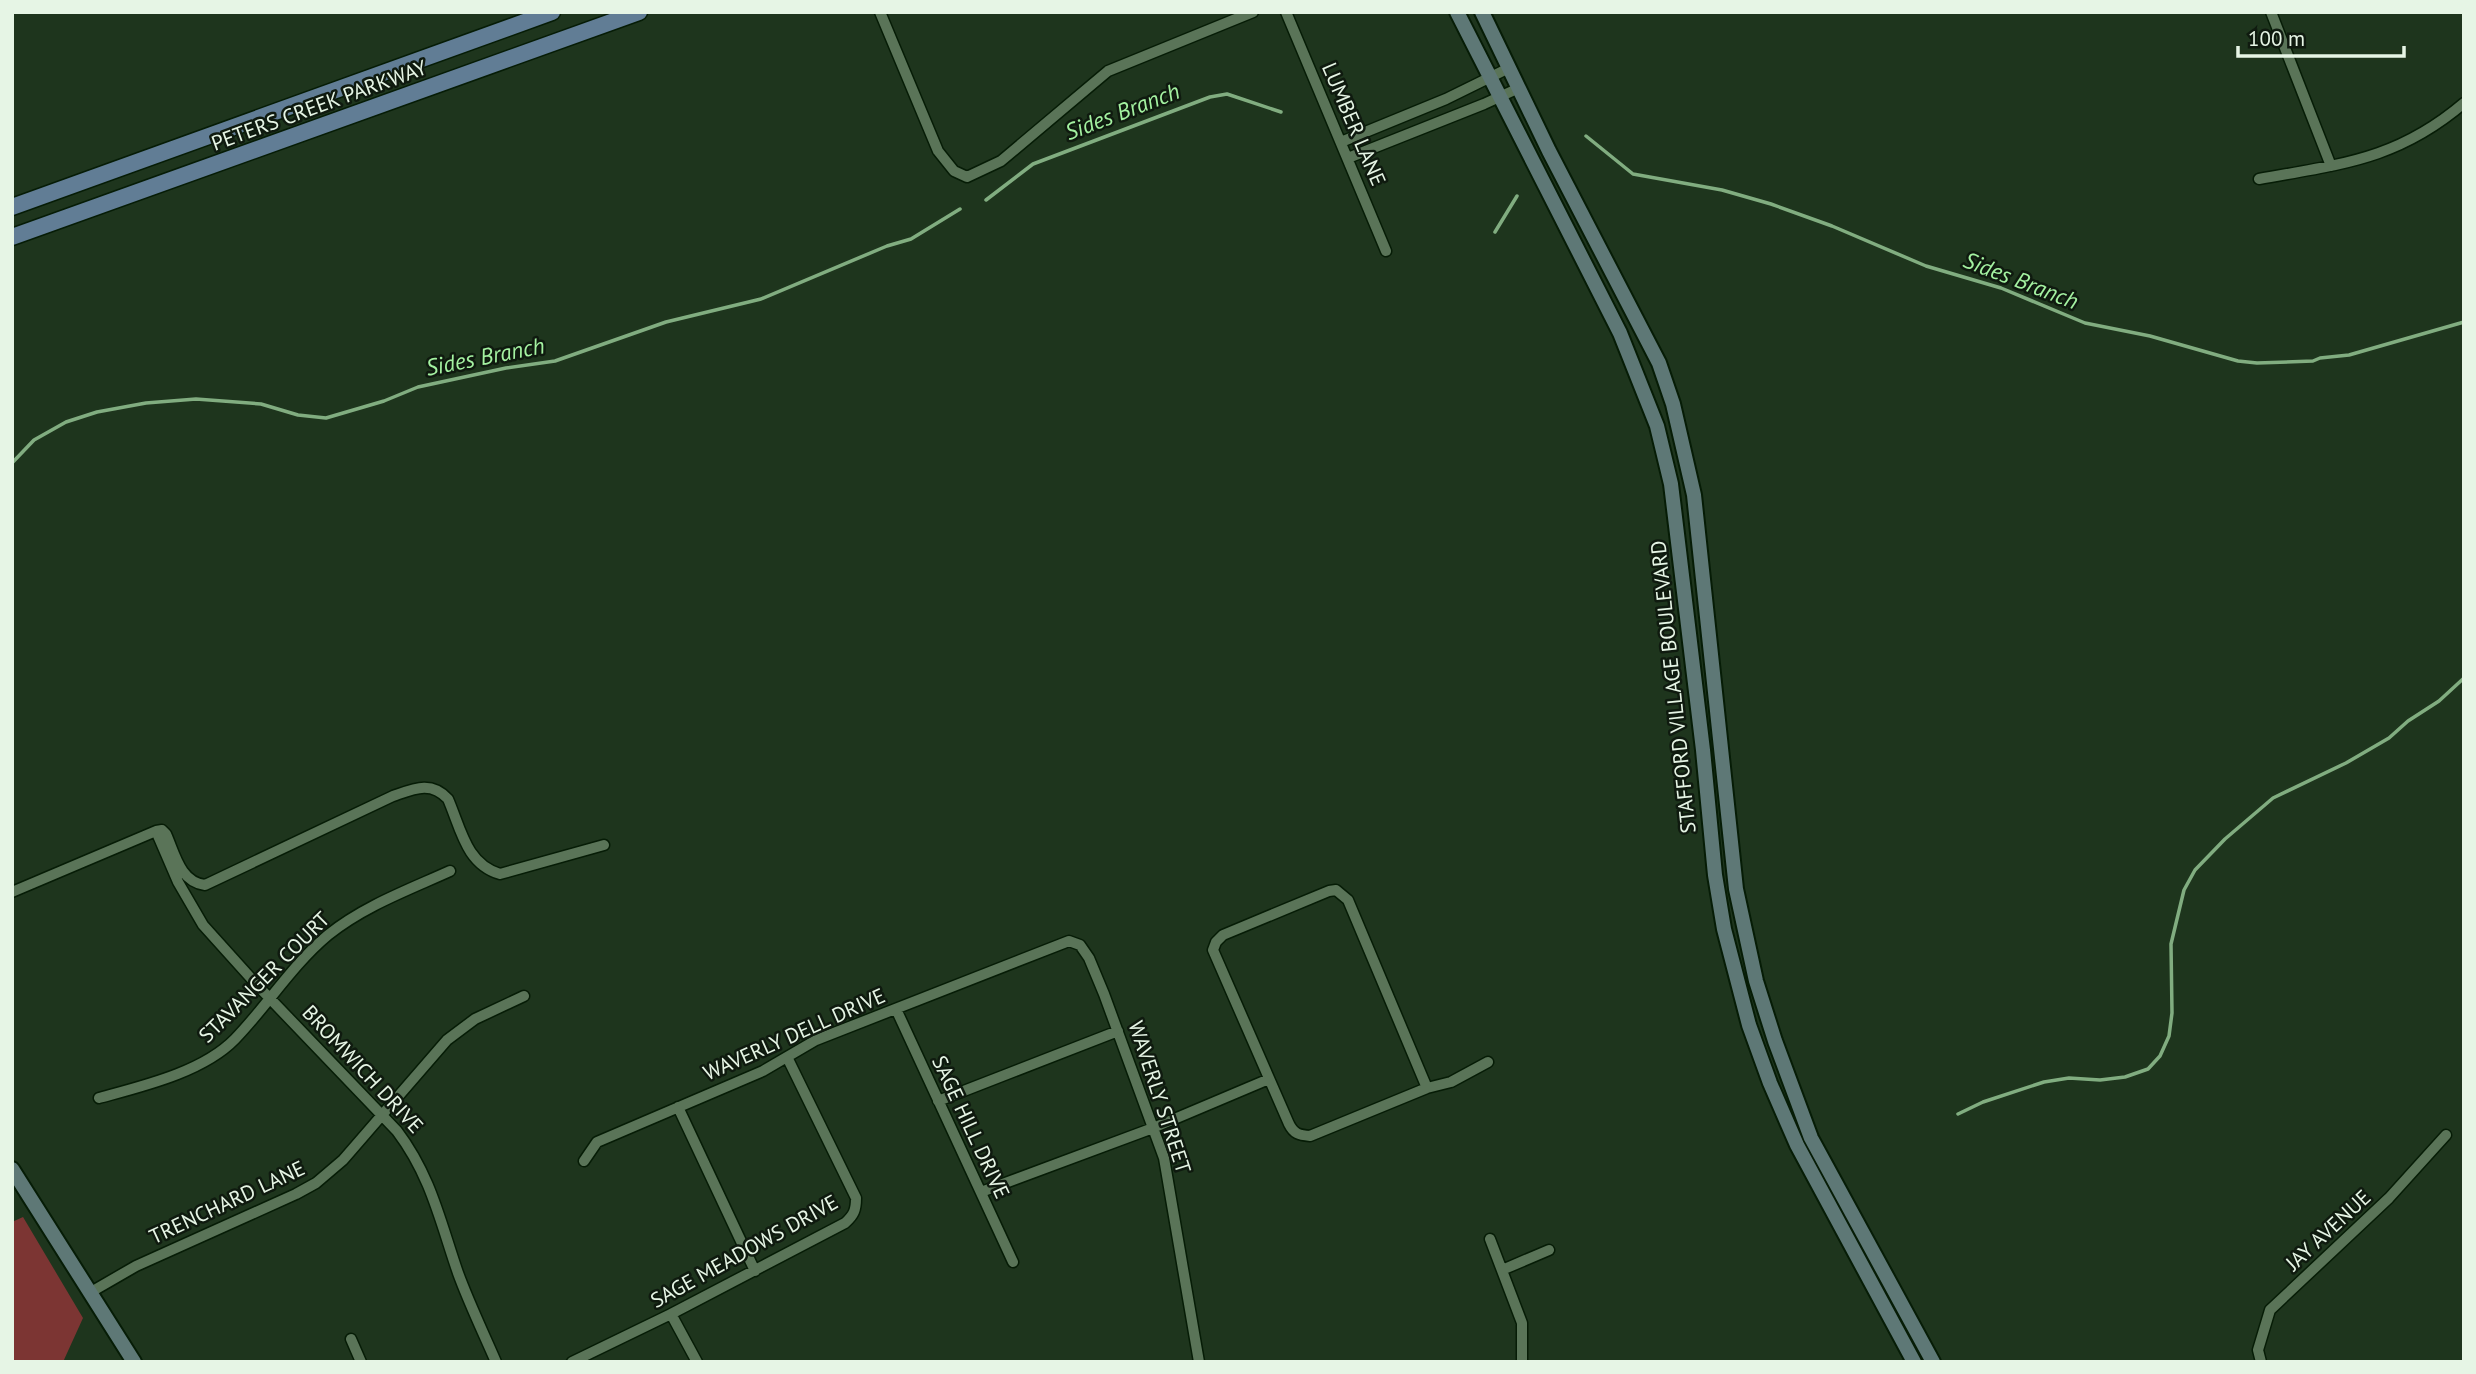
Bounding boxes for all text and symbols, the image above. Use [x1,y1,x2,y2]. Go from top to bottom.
scale bar [2238,14,2404,58]
text: 100 m [2248,25,2305,52]
street label: PETERS CREEK PARKWAY [208,53,431,157]
street label: LUMBER LANE [1316,58,1392,190]
water label: Sides Branch [1061,76,1183,146]
water label: Sides Branch [1960,245,2082,315]
water label: Sides Branch [423,330,547,382]
street label: STAFFORD VILLAGE BOULEVARD [1644,539,1702,835]
street label: STAVANGER COURT [193,905,336,1048]
street label: WAVERLY DELL DRIVE [699,982,889,1086]
street label: BROMWICH DRIVE [297,999,429,1139]
street label: WAVERLY STREET [1123,1017,1197,1177]
street label: SAGE HILL DRIVE [926,1051,1016,1203]
street label: TRENCHARD LANE [145,1154,309,1250]
street label: JAY AVENUE [2279,1184,2376,1277]
street label: SAGE MEADOWS DRIVE [646,1188,842,1314]

